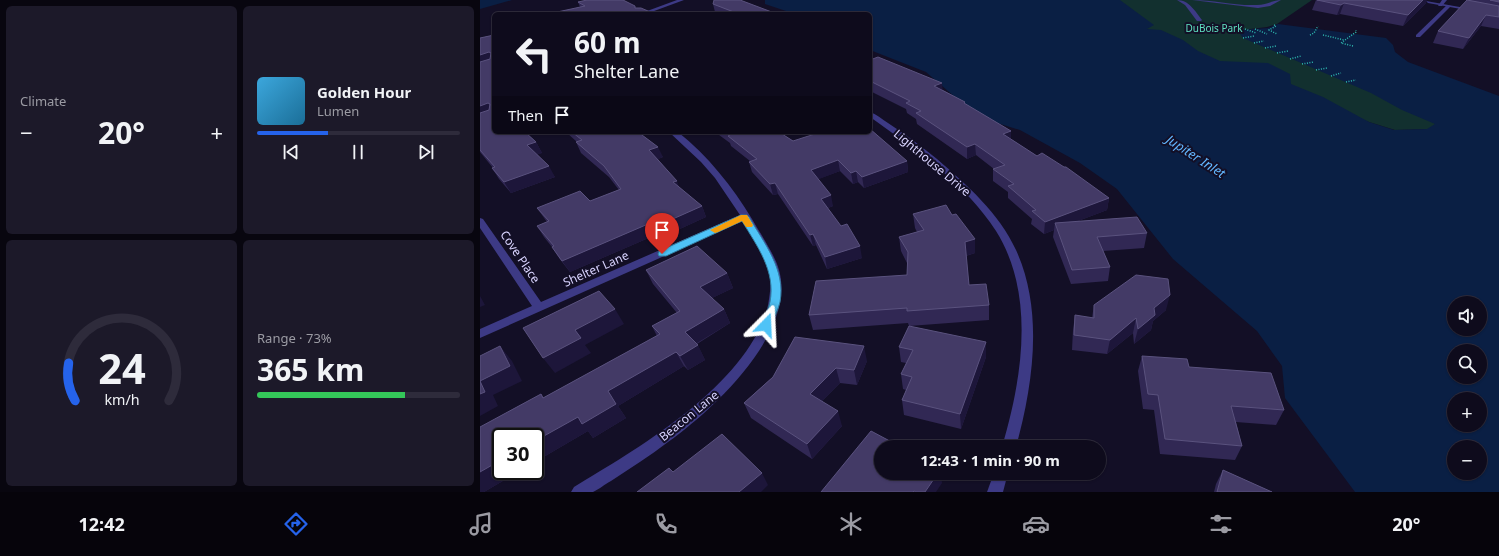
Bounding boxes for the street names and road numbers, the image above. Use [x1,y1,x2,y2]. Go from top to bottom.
street label: Lighthouse Drive [890,125,975,200]
street label: Cove Place [497,227,544,287]
street label: Shelter Lane [560,246,632,291]
street label: Beacon Lane [655,386,722,445]

